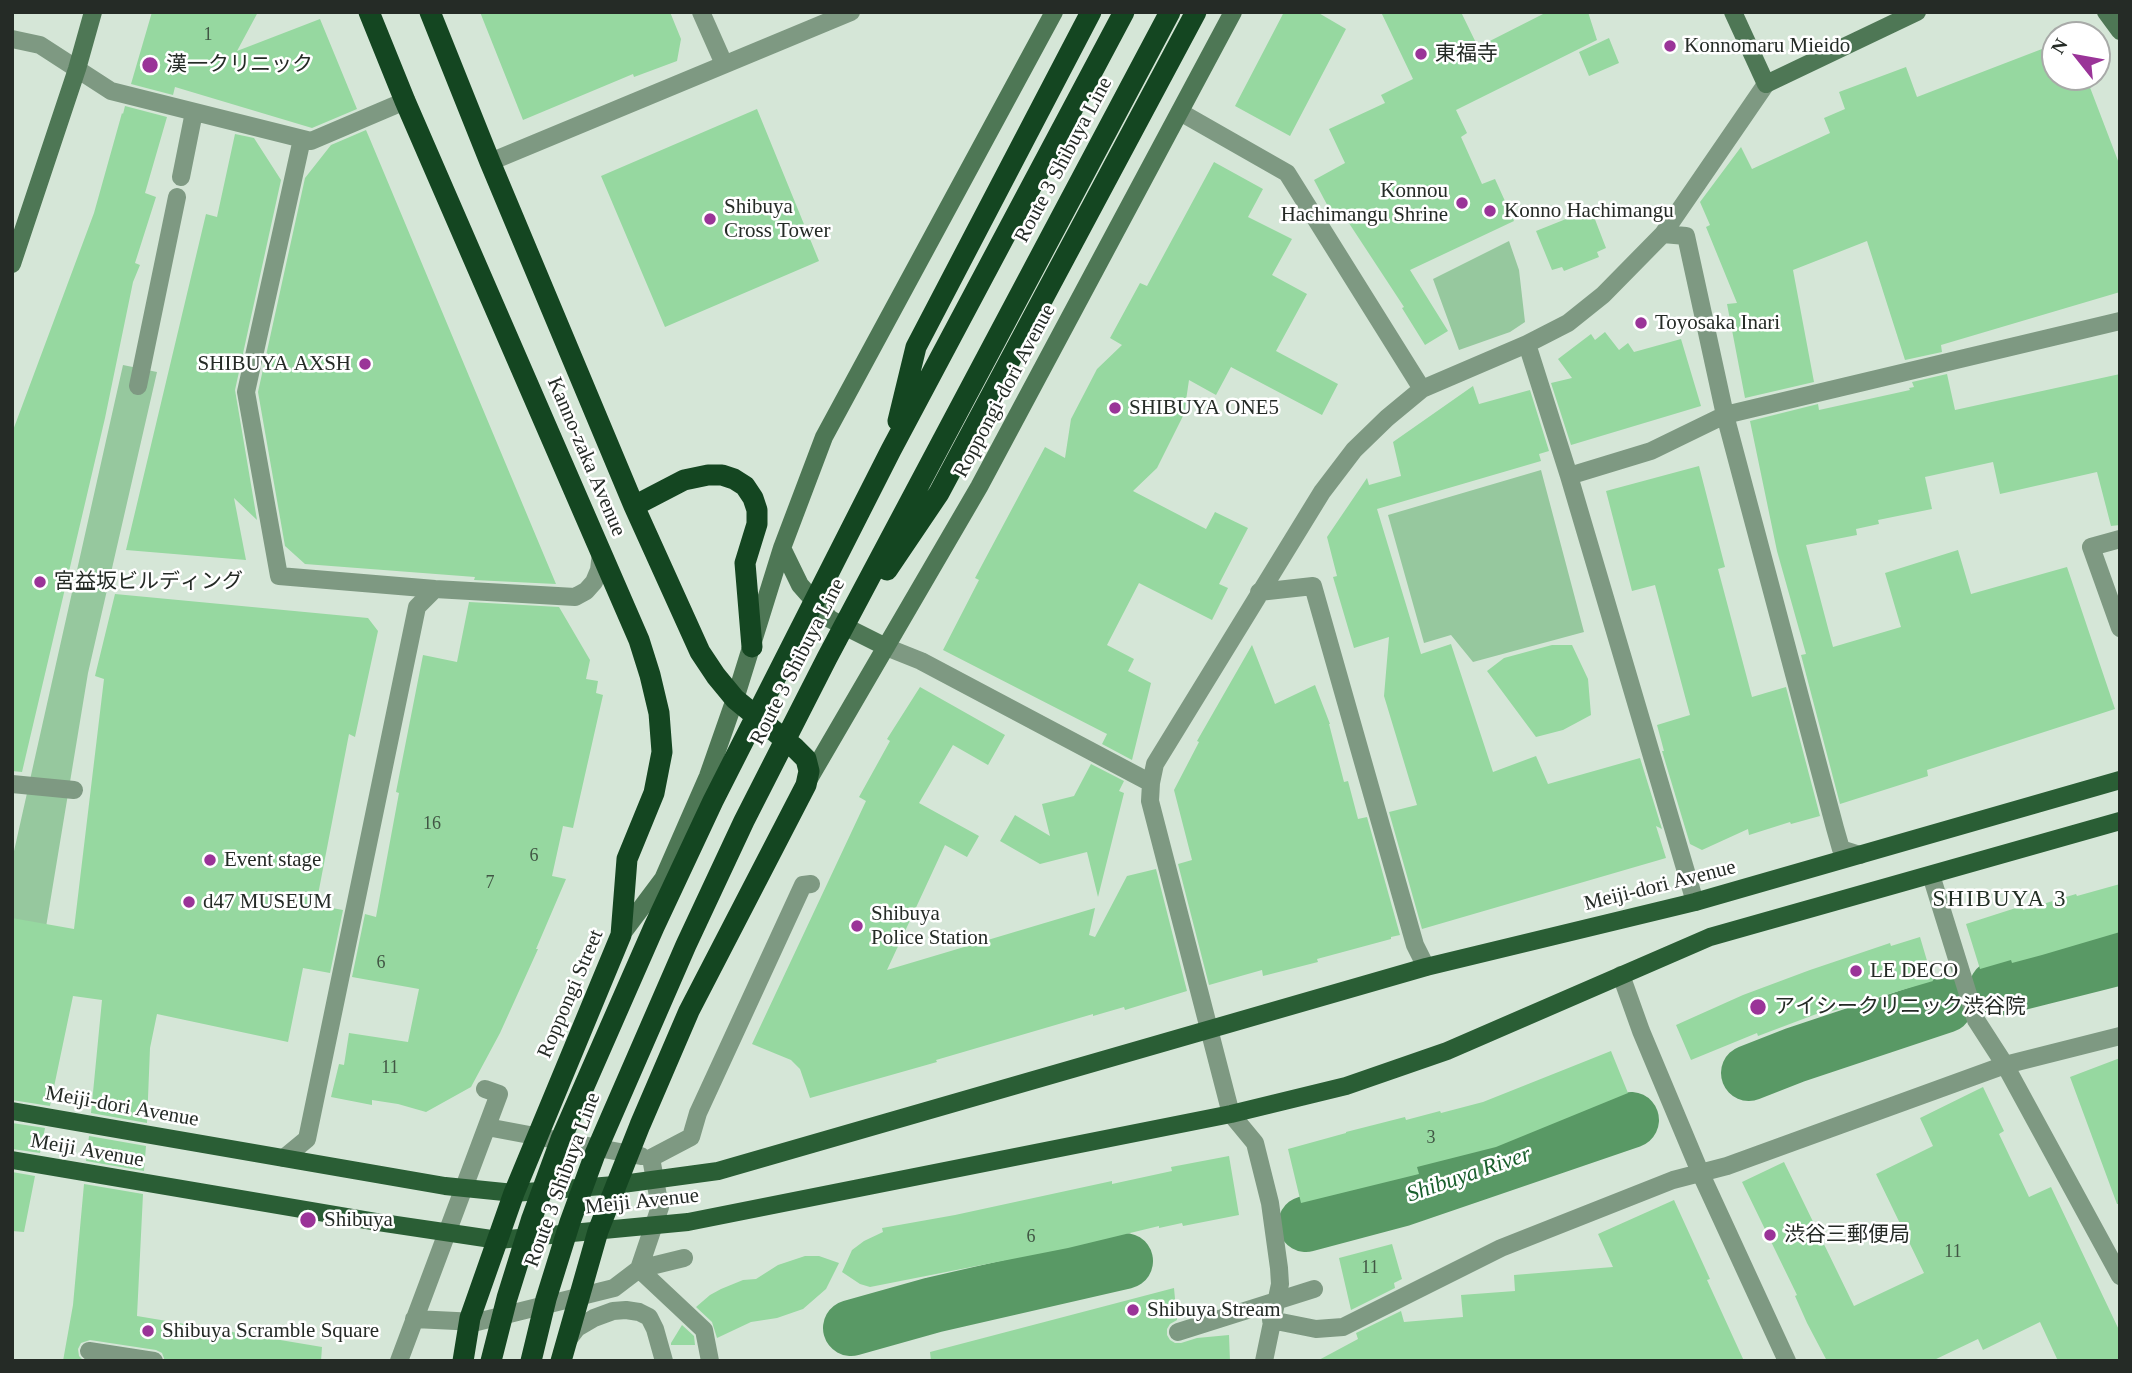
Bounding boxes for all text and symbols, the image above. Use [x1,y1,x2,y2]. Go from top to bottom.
north arrow [2041,21,2111,91]
house number: 1 [204,24,212,46]
place label: Konnomaru Mieido [1684,33,1850,59]
text: N [2047,35,2072,57]
marker: Konnomaru Mieido [1662,38,1678,54]
place label: 東福寺 [1435,41,1498,67]
marker: 東福寺 [1413,46,1429,62]
place label: 漢一クリニック [166,52,313,78]
marker: 漢一クリニック [140,55,160,75]
street label: Route 3 Shibuya Line [1010,73,1118,247]
place label: Konnou Hachimangu Shrine [1281,178,1448,228]
place label: Shibuya Cross Tower [724,194,830,244]
marker: Konnou Hachimangu Shrine [1454,195,1470,211]
place label: Konno Hachimangu [1504,198,1674,224]
marker: Konno Hachimangu [1482,203,1498,219]
marker: Shibuya Cross Tower [702,211,718,227]
street label: Roppongi-dori Avenue [949,300,1061,482]
place label: Toyosaka Inari [1655,310,1780,336]
marker: Toyosaka Inari [1633,315,1649,331]
place label: SHIBUYA AXSH [198,351,351,377]
marker: SHIBUYA AXSH [357,356,373,372]
street label: Kanno-zaka Avenue [541,374,631,540]
place label: SHIBUYA ONE5 [1129,395,1279,421]
marker: SHIBUYA ONE5 [1107,400,1123,416]
place label: 宮益坂ビルディング [54,569,243,595]
marker: 宮益坂ビルディング [32,574,48,590]
street label: Route 3 Shibuya Line [745,574,851,750]
house number: 16 [423,813,441,835]
house number: 6 [530,845,538,867]
place label: Event stage [224,847,321,873]
marker: Event stage [202,852,218,868]
street label: Meiji-dori Avenue [1582,855,1738,917]
house number: 7 [486,872,494,894]
district label: SHIBUYA 3 [1934,886,2066,914]
place label: d47 MUSEUM [203,889,332,915]
marker: d47 MUSEUM [181,894,197,910]
place label: Shibuya Police Station [871,901,988,951]
marker: Shibuya Police Station [849,918,865,934]
street label: Roppongi Street [533,926,609,1062]
house number: 6 [376,952,386,974]
place label: LE DECO [1870,958,1958,984]
marker: LE DECO [1848,963,1864,979]
place label: アイシークリニック渋谷院 [1774,994,2026,1020]
marker: アイシークリニック渋谷院 [1748,997,1768,1017]
house number: 11 [381,1057,399,1079]
street label: Meiji-dori Avenue [43,1081,201,1133]
street label: Route 3 Shibuya Line [520,1089,606,1271]
house number: 3 [1426,1127,1436,1149]
street label: Meiji Avenue [28,1129,146,1173]
water label: Shibuya River [1403,1141,1535,1209]
street label: Meiji Avenue [584,1183,700,1221]
place label: Shibuya [324,1207,393,1233]
marker: Shibuya [298,1210,318,1230]
place label: 渋谷三郵便局 [1784,1222,1910,1248]
house number: 6 [1026,1226,1036,1248]
marker: 渋谷三郵便局 [1762,1227,1778,1243]
house number: 11 [1944,1241,1962,1263]
house number: 11 [1361,1257,1379,1279]
place label: Shibuya Stream [1147,1297,1281,1323]
marker: Shibuya Stream [1125,1302,1141,1318]
place label: Shibuya Scramble Square [162,1318,379,1344]
marker: Shibuya Scramble Square [140,1323,156,1339]

